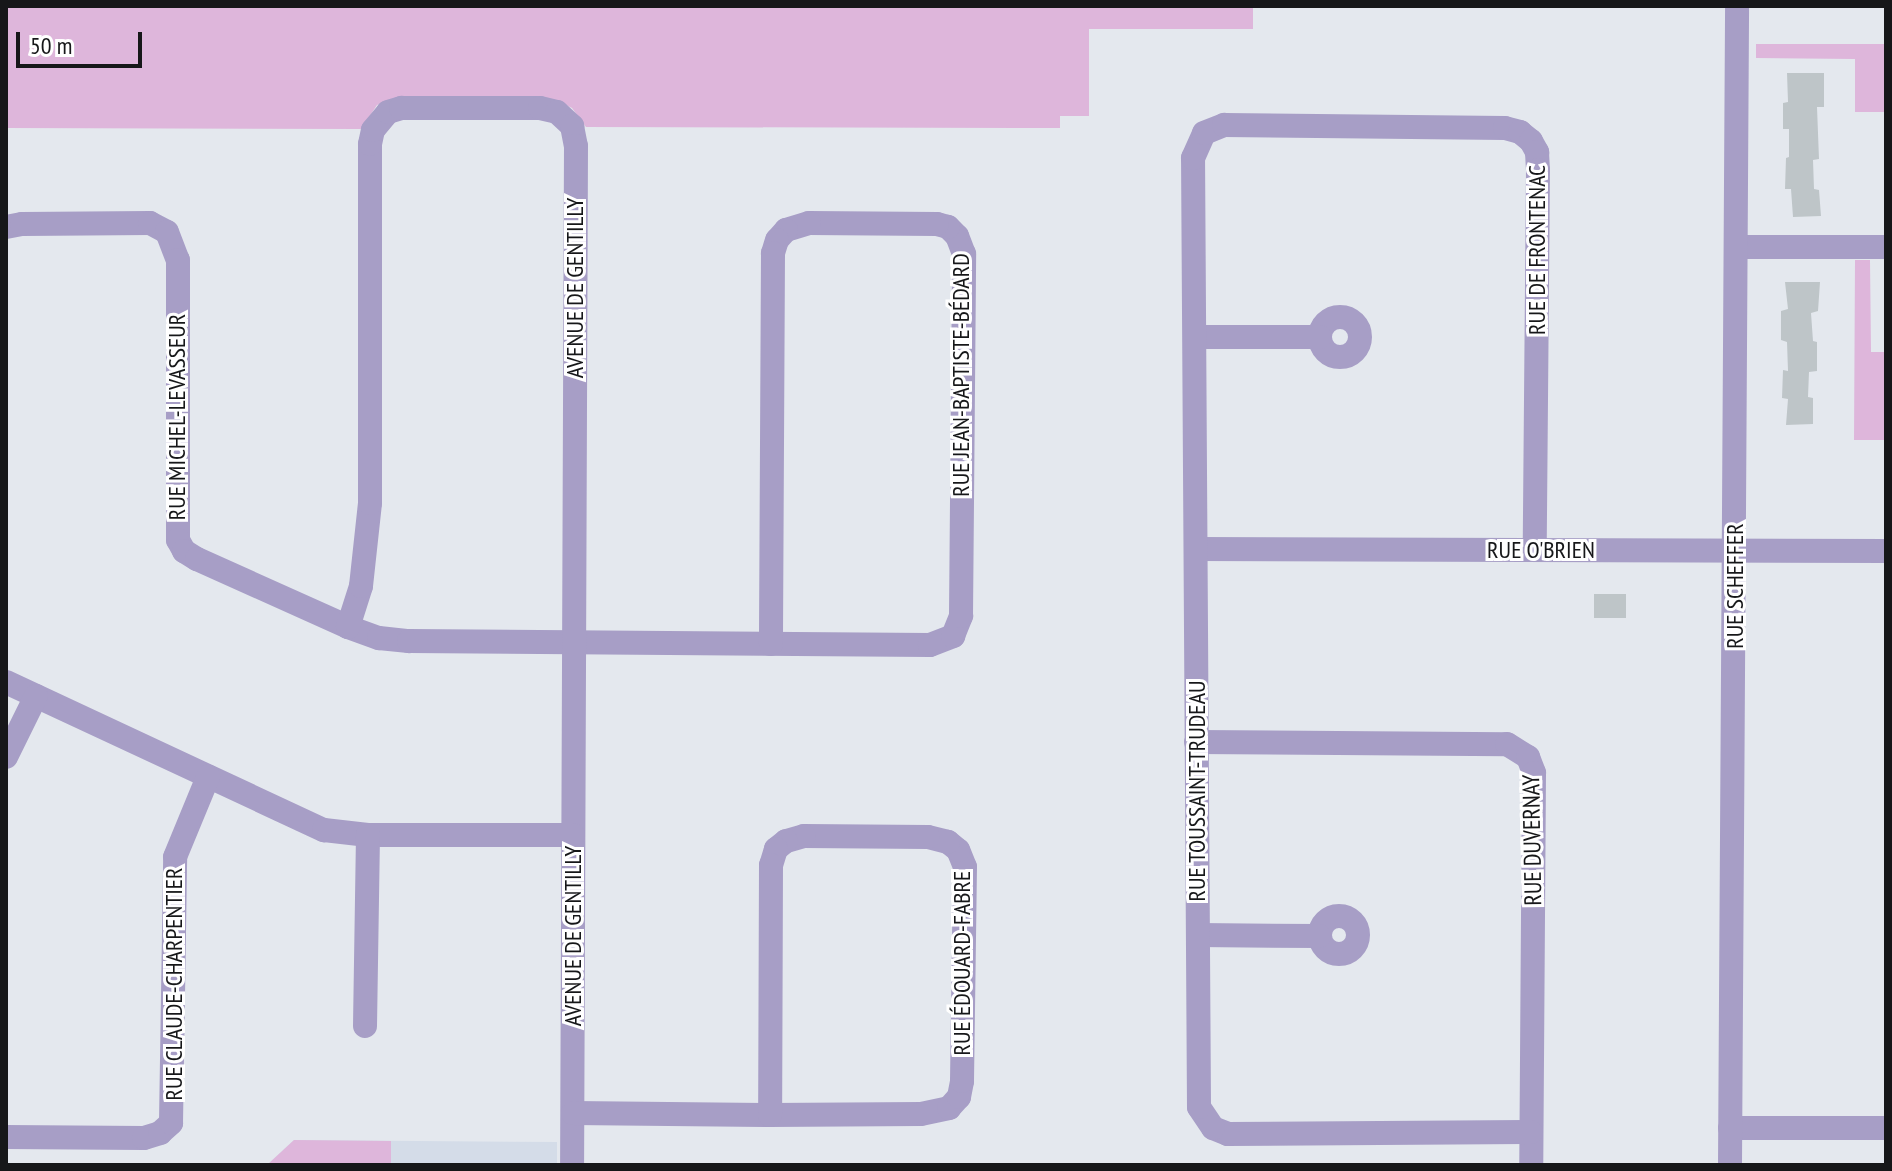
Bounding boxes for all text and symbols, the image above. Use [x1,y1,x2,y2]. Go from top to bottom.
scale bar [20,16,146,66]
text: 50 m [30,30,72,61]
street label: RUE DE FRONTENAC [1523,165,1551,335]
street label: AVENUE DE GENTILLY [561,198,589,378]
street label: RUE JEAN-BAPTISTE-BÉDARD [947,253,975,497]
street label: RUE MICHEL-LEVASSEUR [163,314,191,520]
street label: RUE SCHEFFER [1721,523,1749,649]
street label: RUE O'BRIEN [1487,536,1595,564]
street label: RUE TOUSSAINT-TRUDEAU [1183,680,1211,902]
street label: RUE DUVERNAY [1516,774,1548,906]
street label: AVENUE DE GENTILLY [559,846,587,1026]
street label: RUE CLAUDE-CHARPENTIER [160,867,188,1101]
street label: RUE ÉDOUARD-FABRE [948,871,976,1055]

